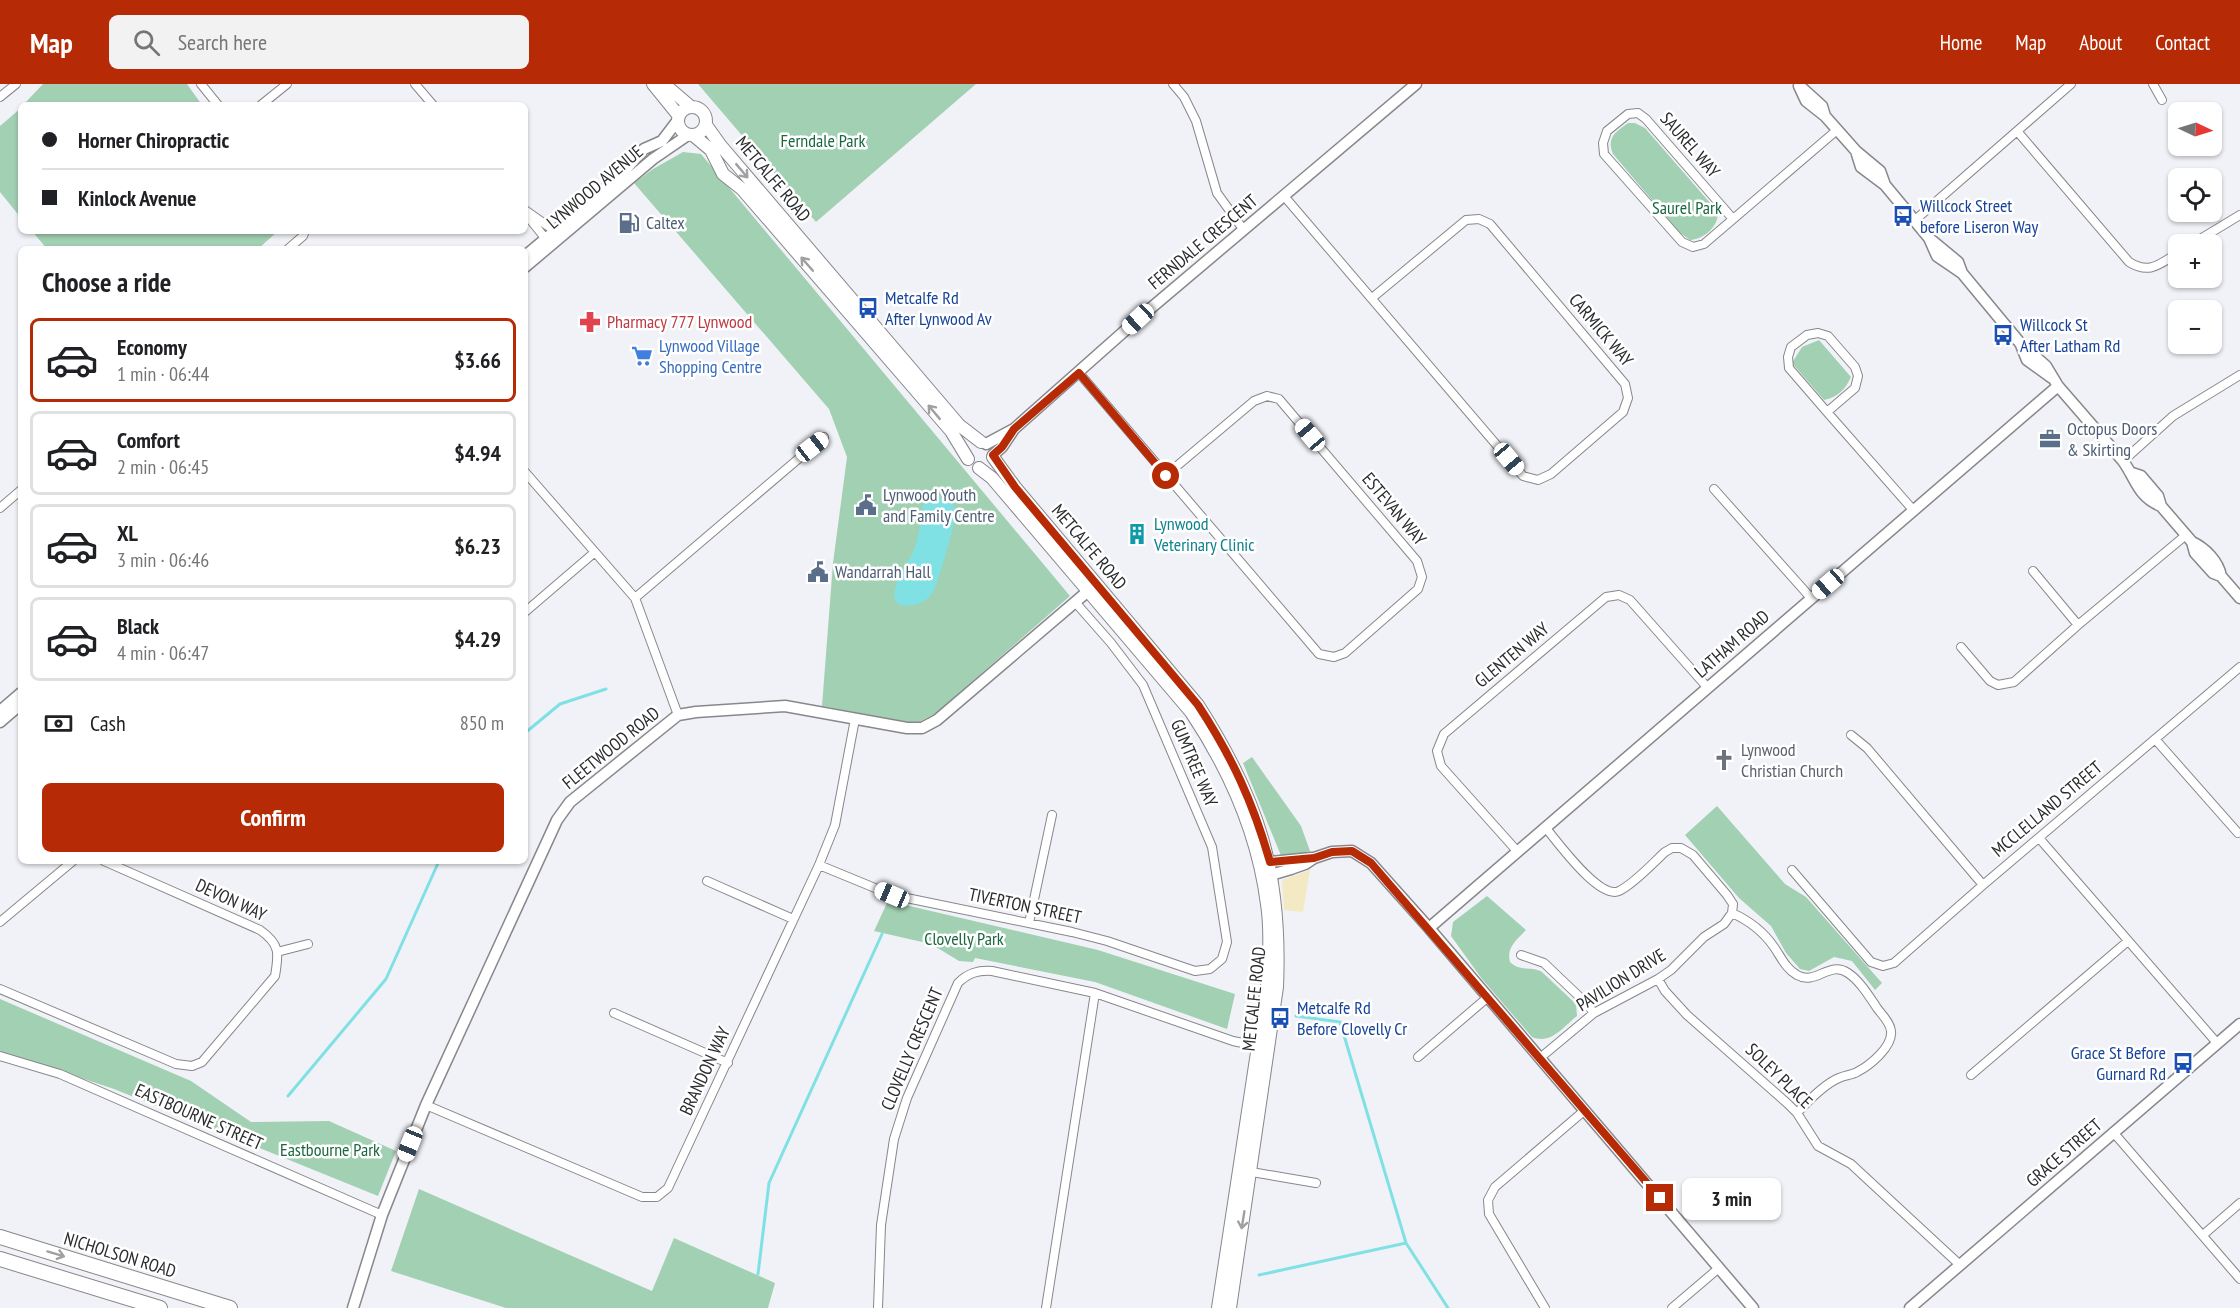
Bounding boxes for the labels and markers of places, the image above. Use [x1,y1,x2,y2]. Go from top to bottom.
place label: Willcock Street before Liseron Way [1920,194,2038,238]
bus stop icon: Willcock Street before Liseron Way [1891,204,1915,228]
fuel station icon: Caltex [617,211,641,235]
place label: Caltex [646,211,685,234]
place label: Metcalfe Rd After Lynwood Av [885,286,992,330]
bus stop icon: Metcalfe Rd After Lynwood Av [856,296,880,320]
pharmacy icon: Pharmacy 777 Lynwood [578,310,602,334]
place label: Pharmacy 777 Lynwood [607,310,752,333]
place label: Willcock St After Latham Rd [2020,313,2120,357]
bus stop icon: Willcock St After Latham Rd [1991,323,2015,347]
place label: Lynwood Village Shopping Centre [659,334,762,378]
supermarket icon: Lynwood Village Shopping Centre [630,344,654,368]
place label: Octopus Doors & Skirting [2067,417,2157,461]
office icon: Octopus Doors & Skirting [2038,427,2062,451]
place label: Lynwood Youth and Family Centre [883,483,995,527]
public building icon: Lynwood Youth and Family Centre [854,493,878,517]
place label: Lynwood Veterinary Clinic [1153,512,1255,556]
building icon: Lynwood Veterinary Clinic [1125,522,1149,546]
public building icon: Wandarrah Hall [806,560,830,584]
place label: Wandarrah Hall [835,560,931,583]
place label: Lynwood Christian Church [1741,738,1843,782]
church icon: Lynwood Christian Church [1712,748,1736,772]
place label: Metcalfe Rd Before Clovelly Cr [1297,996,1407,1040]
bus stop icon: Metcalfe Rd Before Clovelly Cr [1268,1006,1292,1030]
place label: Grace St Before Gurnard Rd [2071,1041,2166,1085]
bus stop icon: Grace St Before Gurnard Rd [2171,1051,2195,1075]

